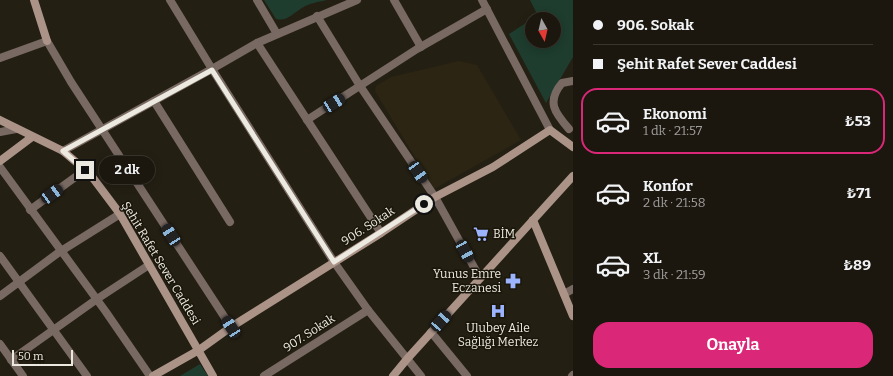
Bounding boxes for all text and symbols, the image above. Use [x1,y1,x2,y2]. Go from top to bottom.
north arrow [525,12,561,48]
map controls [525,12,561,48]
text: 906. Sokak [617,16,694,34]
text: Şehit Rafet Sever Caddesi [617,55,797,73]
car [321,92,347,114]
icon: car [595,103,631,139]
text: Ekonomi [643,105,707,123]
text: ₺53 [844,112,871,130]
text: 1 dk · 21:57 [643,123,702,138]
callout: 2 dk [99,156,155,184]
car [406,159,430,185]
route end [76,161,94,179]
text: 2 dk [114,162,140,177]
icon: car [595,175,631,211]
text: Konfor [643,177,693,195]
car [39,182,65,206]
text: ₺71 [846,184,871,202]
route start [415,195,433,213]
text: 2 dk · 21:58 [643,195,706,210]
street label: Şehit Rafet Sever Caddesi [119,199,204,327]
street label: 906. Sokak [339,204,397,248]
car [159,222,183,248]
supermarket icon: BİM [472,225,490,243]
place label: BİM [493,226,516,241]
car [454,238,476,264]
icon: car [595,247,631,283]
text: XL [643,249,662,267]
text: ₺89 [843,256,871,274]
place label: Yunus Emre Eczanesi [433,267,501,295]
text: 3 dk · 21:59 [643,267,706,282]
pharmacy icon: Yunus Emre Eczanesi [504,272,522,290]
hospital icon: Ulubey Aile Sağlığı Merkez [489,302,507,320]
car [429,308,453,334]
street label: 907. Sokak [281,311,337,355]
car [219,314,243,340]
place label: Ulubey Aile Sağlığı Merkez [458,321,538,349]
button: Onayla [593,322,873,368]
scale bar [12,348,73,367]
text: 50 m [18,350,44,363]

